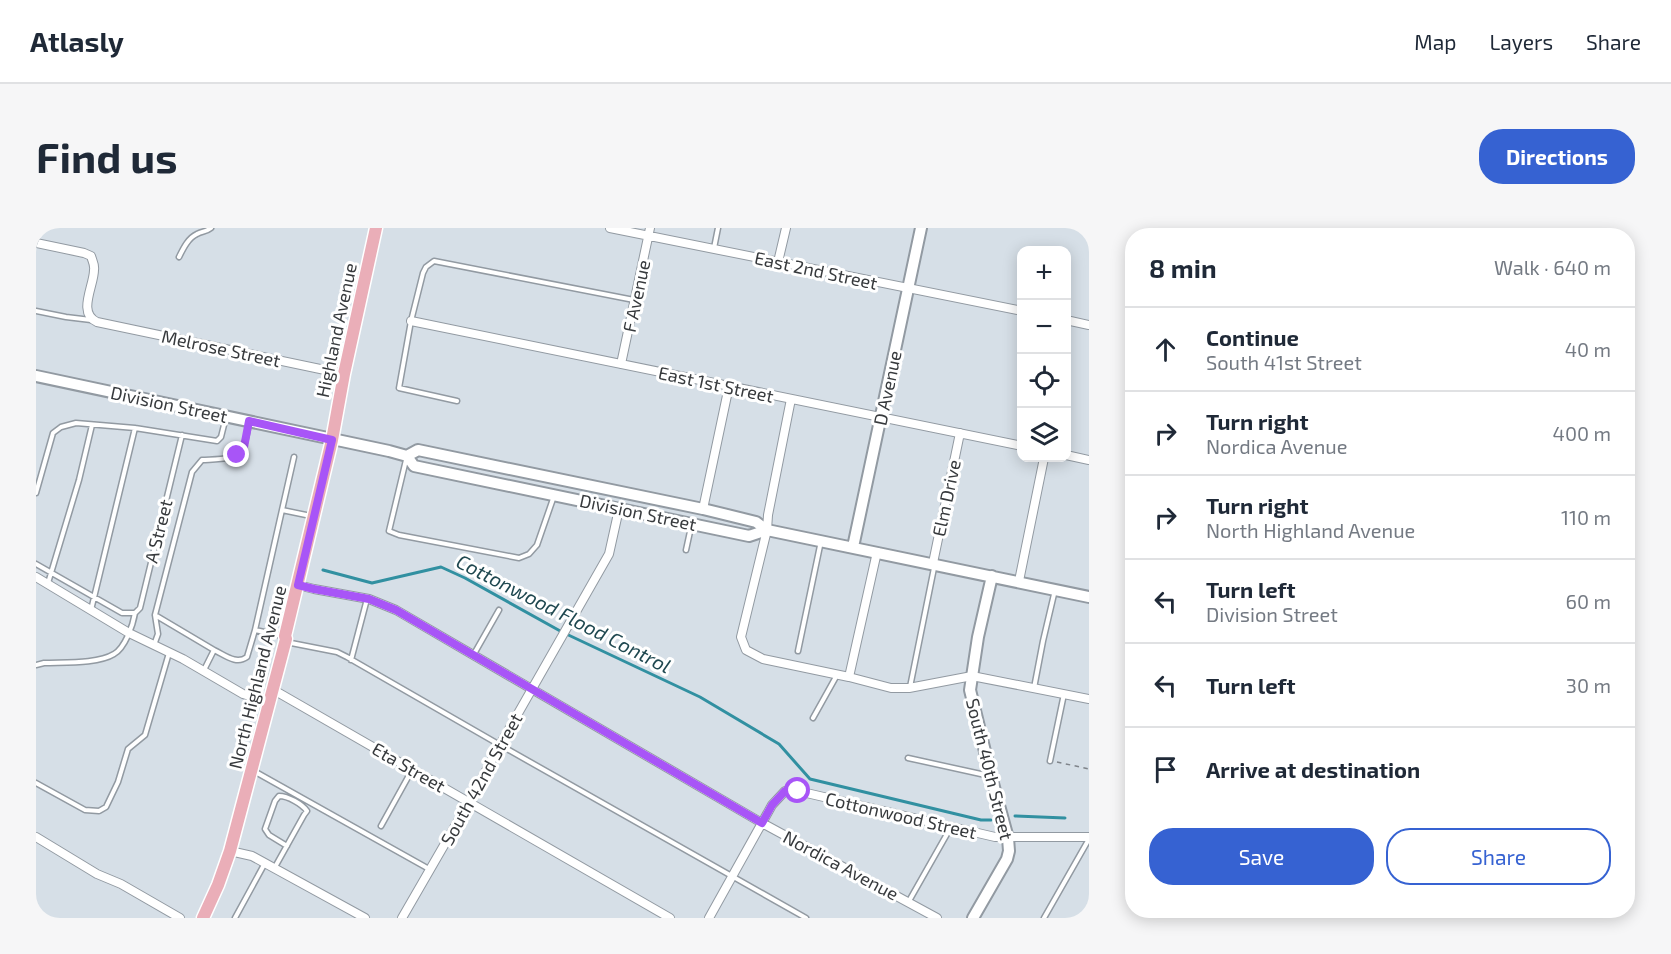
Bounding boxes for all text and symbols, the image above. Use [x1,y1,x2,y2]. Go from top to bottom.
text: Atlasly [30,24,124,58]
text: Map [1414,29,1456,54]
text: Layers [1489,29,1553,54]
text: Share [1586,29,1641,54]
button: Directions [1479,129,1635,184]
text: Find us [36,131,178,181]
street label: East 2nd Street [753,246,880,294]
map controls [1017,246,1071,462]
button: + [1017,246,1071,300]
text: 8 min [1149,252,1217,283]
text: Walk · 640 m [1494,255,1611,279]
street label: F Avenue [618,258,654,334]
street label: Highland Avenue [311,261,361,399]
button: − [1017,300,1071,354]
text: Continue [1206,324,1299,350]
street label: Melrose Street [160,325,283,371]
icon: ahead [1149,333,1182,366]
text: 40 m [1565,337,1611,361]
street label: D Avenue [868,349,906,427]
text: South 41st Street [1206,350,1362,374]
button: locate [1017,354,1071,408]
street label: East 1st Street [656,361,776,407]
street label: Division Street [109,381,229,427]
button: layers [1017,408,1071,462]
text: Turn right [1206,408,1308,434]
icon: right [1149,417,1182,450]
text: 400 m [1553,421,1611,445]
text: Nordica Avenue [1206,434,1347,458]
route end [223,441,249,467]
street label: Elm Drive [927,458,965,538]
street label: Division Street [578,489,698,535]
text: Turn right [1206,492,1308,518]
street label: A Street [139,497,177,565]
icon: right [1149,501,1182,534]
text: 110 m [1561,505,1611,529]
text: North Highland Avenue [1206,518,1415,542]
water label: Cottonwood Flood Control [453,548,675,678]
text: Turn left [1206,576,1295,602]
street label: North Highland Avenue [224,583,290,771]
icon: left [1149,585,1182,618]
text: 60 m [1566,589,1611,613]
text: Division Street [1206,602,1338,626]
icon: left [1149,669,1182,702]
text: Turn left [1206,672,1295,698]
text: 30 m [1566,673,1611,697]
street label: South 40th Street [962,696,1018,842]
street label: South 42nd Street [436,709,527,849]
street label: Eta Street [368,737,450,797]
icon: arrive [1149,753,1182,786]
text: Arrive at destination [1206,756,1420,782]
route start [784,777,810,803]
street label: Cottonwood Street [823,787,979,843]
street label: Nordica Avenue [780,825,902,905]
button: Save [1149,828,1374,885]
button: Share [1386,828,1611,885]

